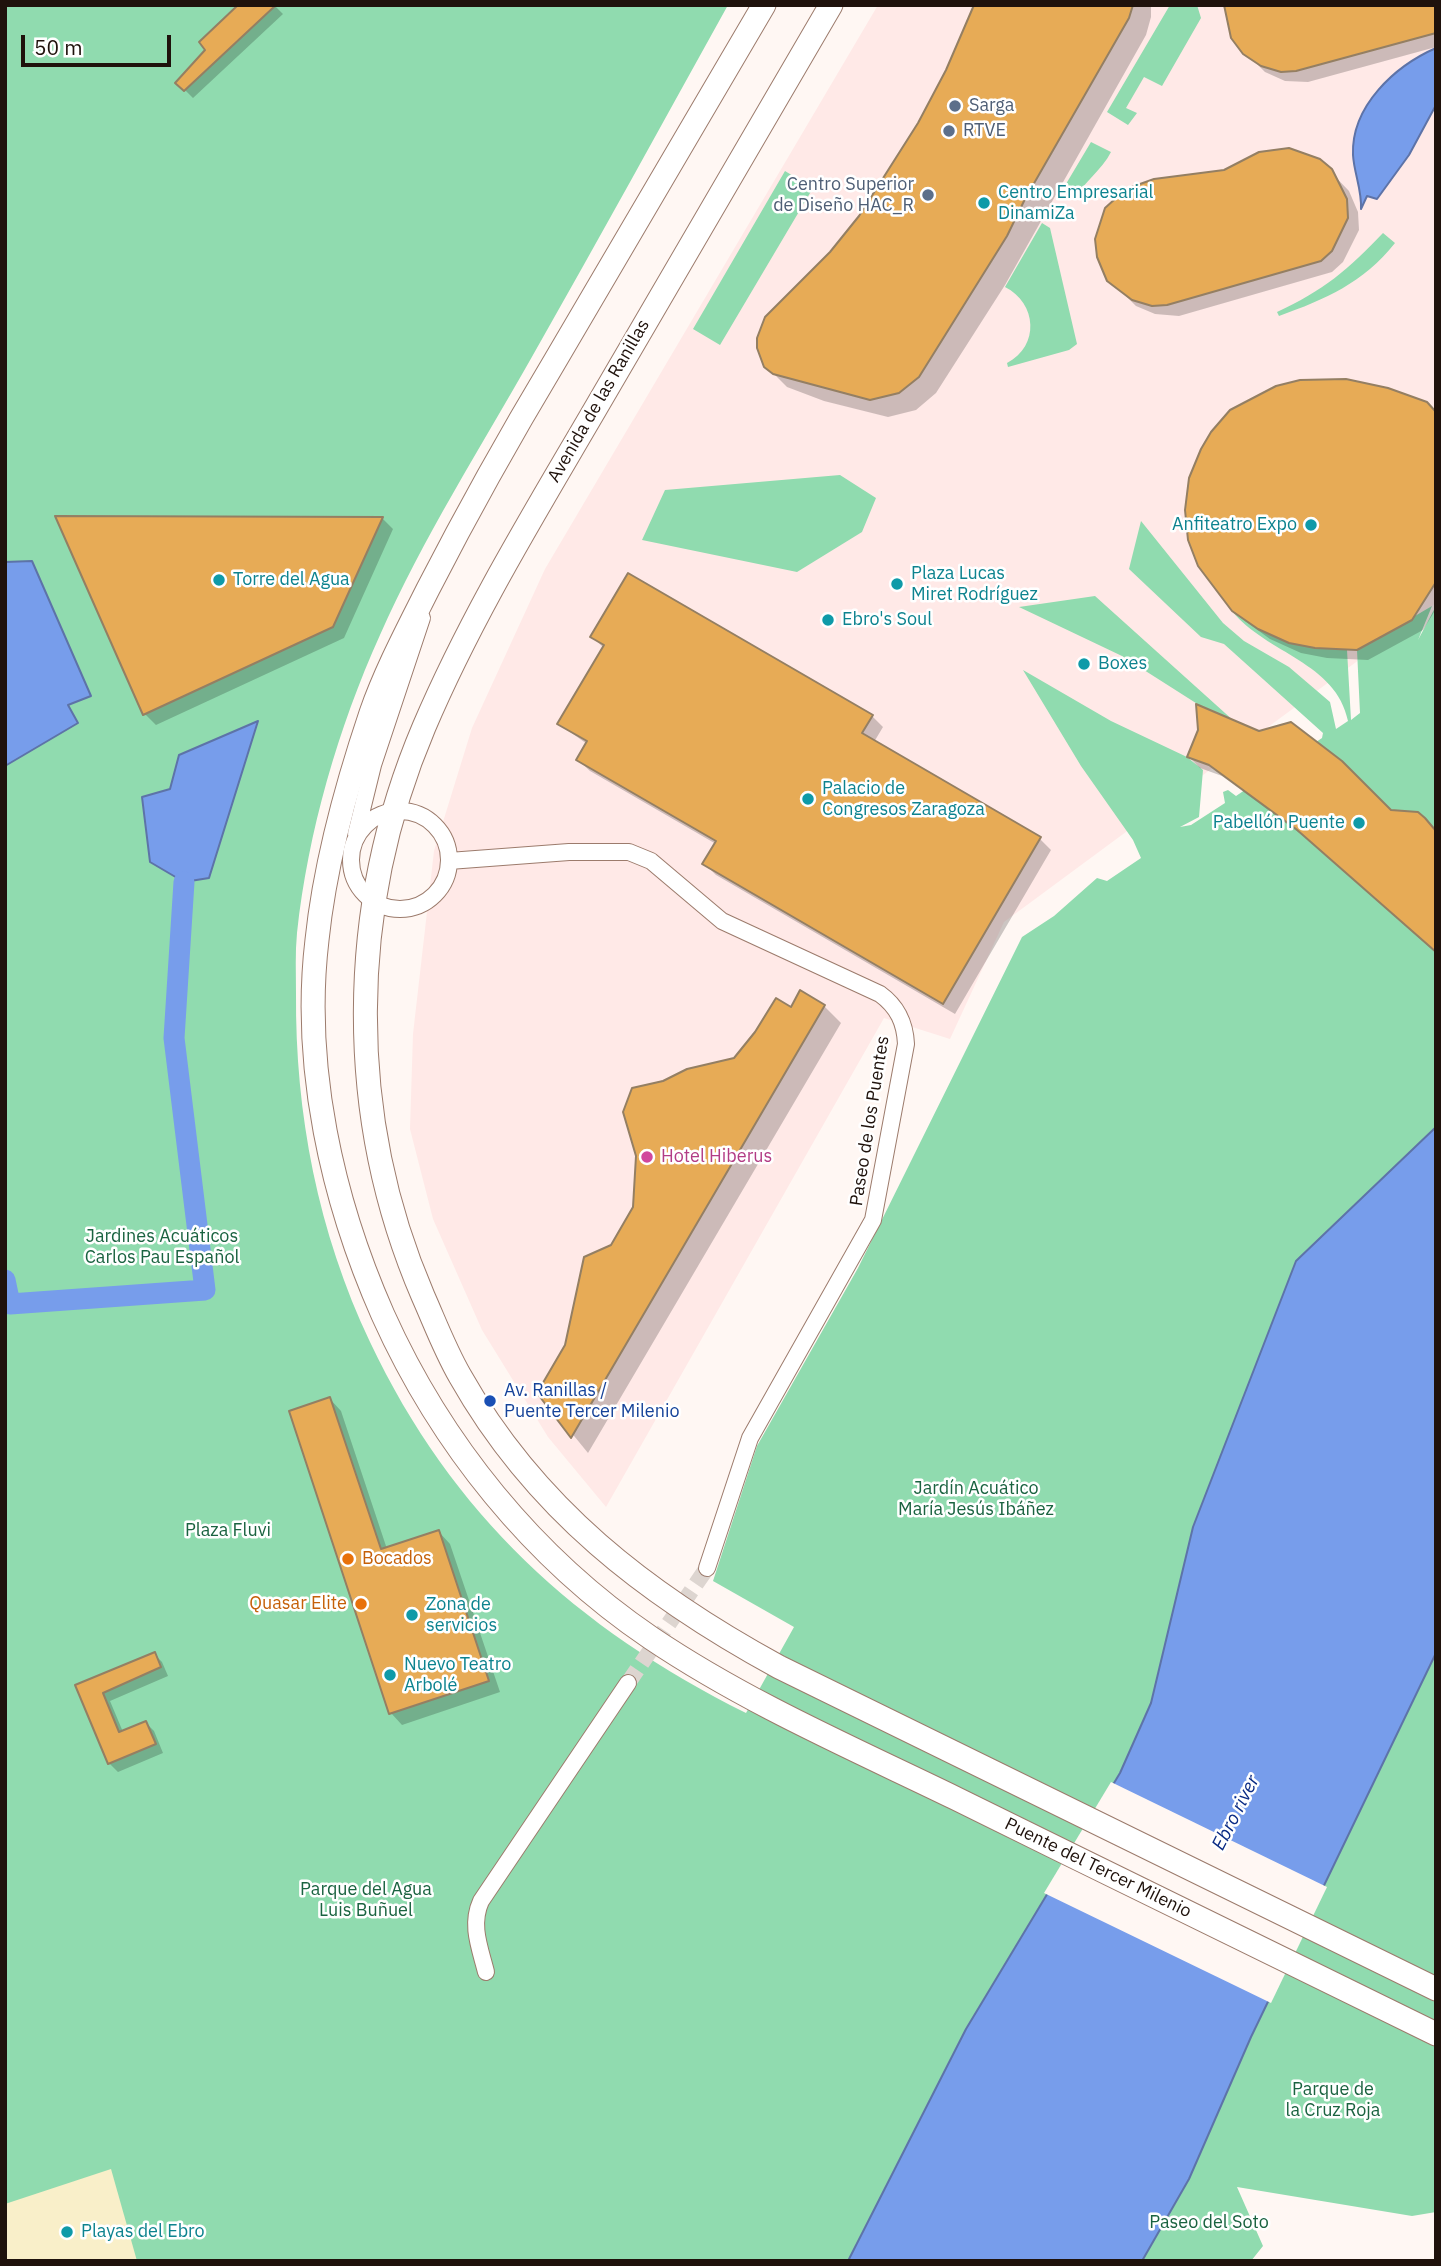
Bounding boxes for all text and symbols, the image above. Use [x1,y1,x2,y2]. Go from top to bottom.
scale bar [24,21,175,65]
text: 50 m [34,33,83,61]
place label: Sarga [969,95,1014,117]
marker: Sarga [947,98,963,114]
place label: RTVE [963,120,1006,142]
marker: RTVE [941,123,957,139]
place label: Centro Superior de Diseño HAC_R [773,174,914,216]
place label: Centro Empresarial DinamiZa [998,182,1153,224]
marker: Centro Superior de Diseño HAC_R [920,187,936,203]
marker: Centro Empresarial DinamiZa [976,195,992,211]
street label: Avenida de las Ranillas [543,316,655,486]
place label: Anfiteatro Expo [1172,514,1297,536]
marker: Anfiteatro Expo [1303,517,1319,533]
place label: Plaza Lucas Miret Rodríguez [911,563,1038,606]
place label: Torre del Agua [233,569,350,591]
marker: Torre del Agua [211,572,227,588]
marker: Plaza Lucas Miret Rodríguez [889,576,905,592]
place label: Ebro's Soul [842,609,932,631]
marker: Ebro's Soul [820,612,836,628]
place label: Boxes [1098,653,1147,675]
marker: Boxes [1076,656,1092,672]
place label: Palacio de Congresos Zaragoza [822,778,985,820]
marker: Palacio de Congresos Zaragoza [800,791,816,807]
place label: Pabellón Puente [1213,812,1345,834]
marker: Pabellón Puente [1351,815,1367,831]
street label: Paseo de los Puentes [846,1034,894,1208]
place label: Hotel Hiberus [661,1146,772,1168]
marker: Hotel Hiberus [639,1149,655,1165]
park label: Jardines Acuáticos Carlos Pau Español [85,1226,239,1268]
place label: Av. Ranillas / Puente Tercer Milenio [504,1380,680,1422]
marker: Av. Ranillas / Puente Tercer Milenio [482,1393,498,1409]
park label: Jardín Acuático María Jesús Ibáñez [898,1478,1054,1520]
park label: Plaza Fluvi [185,1520,271,1542]
place label: Bocados [362,1548,432,1570]
marker: Bocados [340,1551,356,1567]
place label: Quasar Elite [249,1593,347,1615]
place label: Zona de servicios [426,1594,497,1636]
marker: Quasar Elite [353,1596,369,1612]
marker: Zona de servicios [404,1607,420,1623]
place label: Nuevo Teatro Arbolé [404,1654,511,1696]
marker: Nuevo Teatro Arbolé [382,1667,398,1683]
water label: Ebro river [1207,1772,1265,1854]
street label: Puente del Tercer Milenio [1001,1813,1195,1923]
park label: Parque del Agua Luis Buñuel [300,1879,432,1922]
park label: Parque de la Cruz Roja [1286,2079,1380,2122]
park label: Paseo del Soto [1149,2212,1269,2234]
place label: Playas del Ebro [81,2221,205,2243]
marker: Playas del Ebro [59,2224,75,2240]

